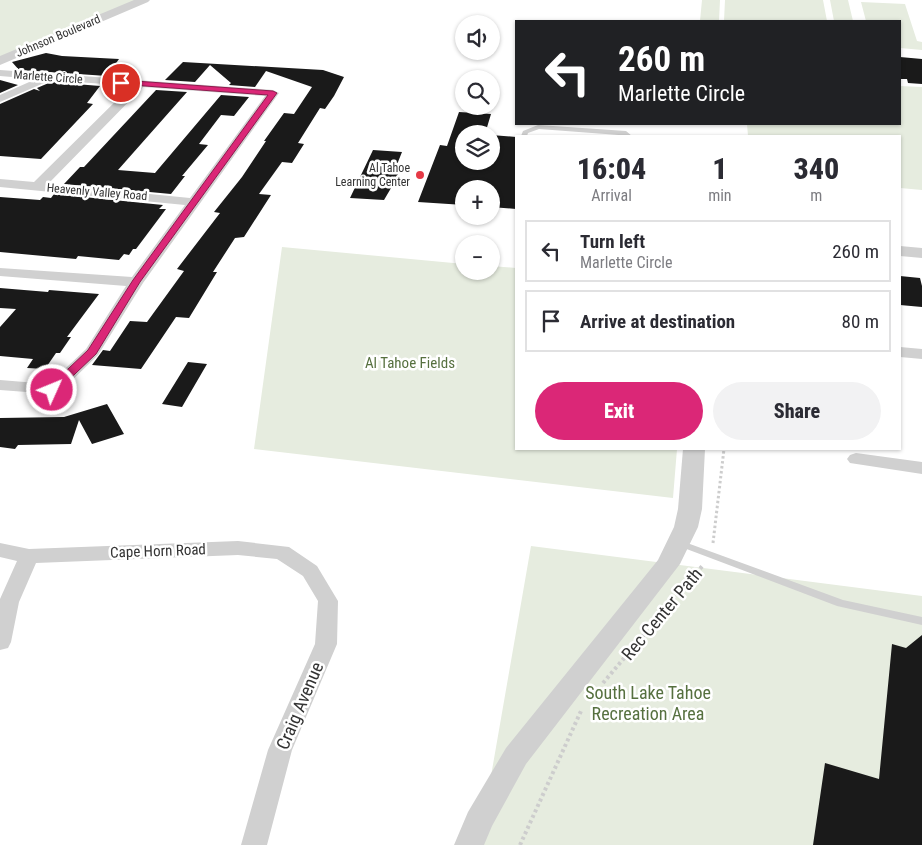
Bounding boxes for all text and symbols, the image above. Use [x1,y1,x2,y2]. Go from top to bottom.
street label: Johnson Boulevard [14,12,102,60]
map controls [455,15,500,280]
button: sound [455,15,500,60]
text: 260 m [618,39,705,80]
icon: left [535,40,600,105]
pin [100,62,142,104]
street label: Marlette Circle [13,68,83,86]
icon: arrive [107,69,135,97]
button: search [455,70,500,115]
text: Marlette Circle [618,81,745,106]
button: layers [455,125,500,170]
text: 16:04 [577,151,646,186]
text: 1 [712,151,727,186]
text: 340 [793,151,839,186]
place label: Al Tahoe Learning Center [335,161,410,189]
marker: Al Tahoe Learning Center [414,169,426,181]
button: + [455,180,500,225]
street label: Heavenly Valley Road [46,181,148,203]
text: Arrival [591,186,632,205]
text: min [708,186,732,205]
text: m [810,186,822,205]
text: Turn left [580,230,645,253]
button: − [455,235,500,280]
icon: left [537,237,565,265]
text: 260 m [832,240,879,263]
text: Marlette Circle [580,253,672,272]
icon: arrive [537,307,565,335]
text: Arrive at destination [580,310,735,333]
text: 80 m [842,310,879,333]
park label: Al Tahoe Fields [365,354,455,372]
position arrow [25,363,77,415]
button: Exit [535,382,703,440]
button: Share [713,382,881,440]
street label: Cape Horn Road [110,540,206,562]
street label: Rec Center Path [617,563,706,664]
street label: Craig Avenue [272,659,327,753]
park label: South Lake Tahoe Recreation Area [585,682,711,724]

